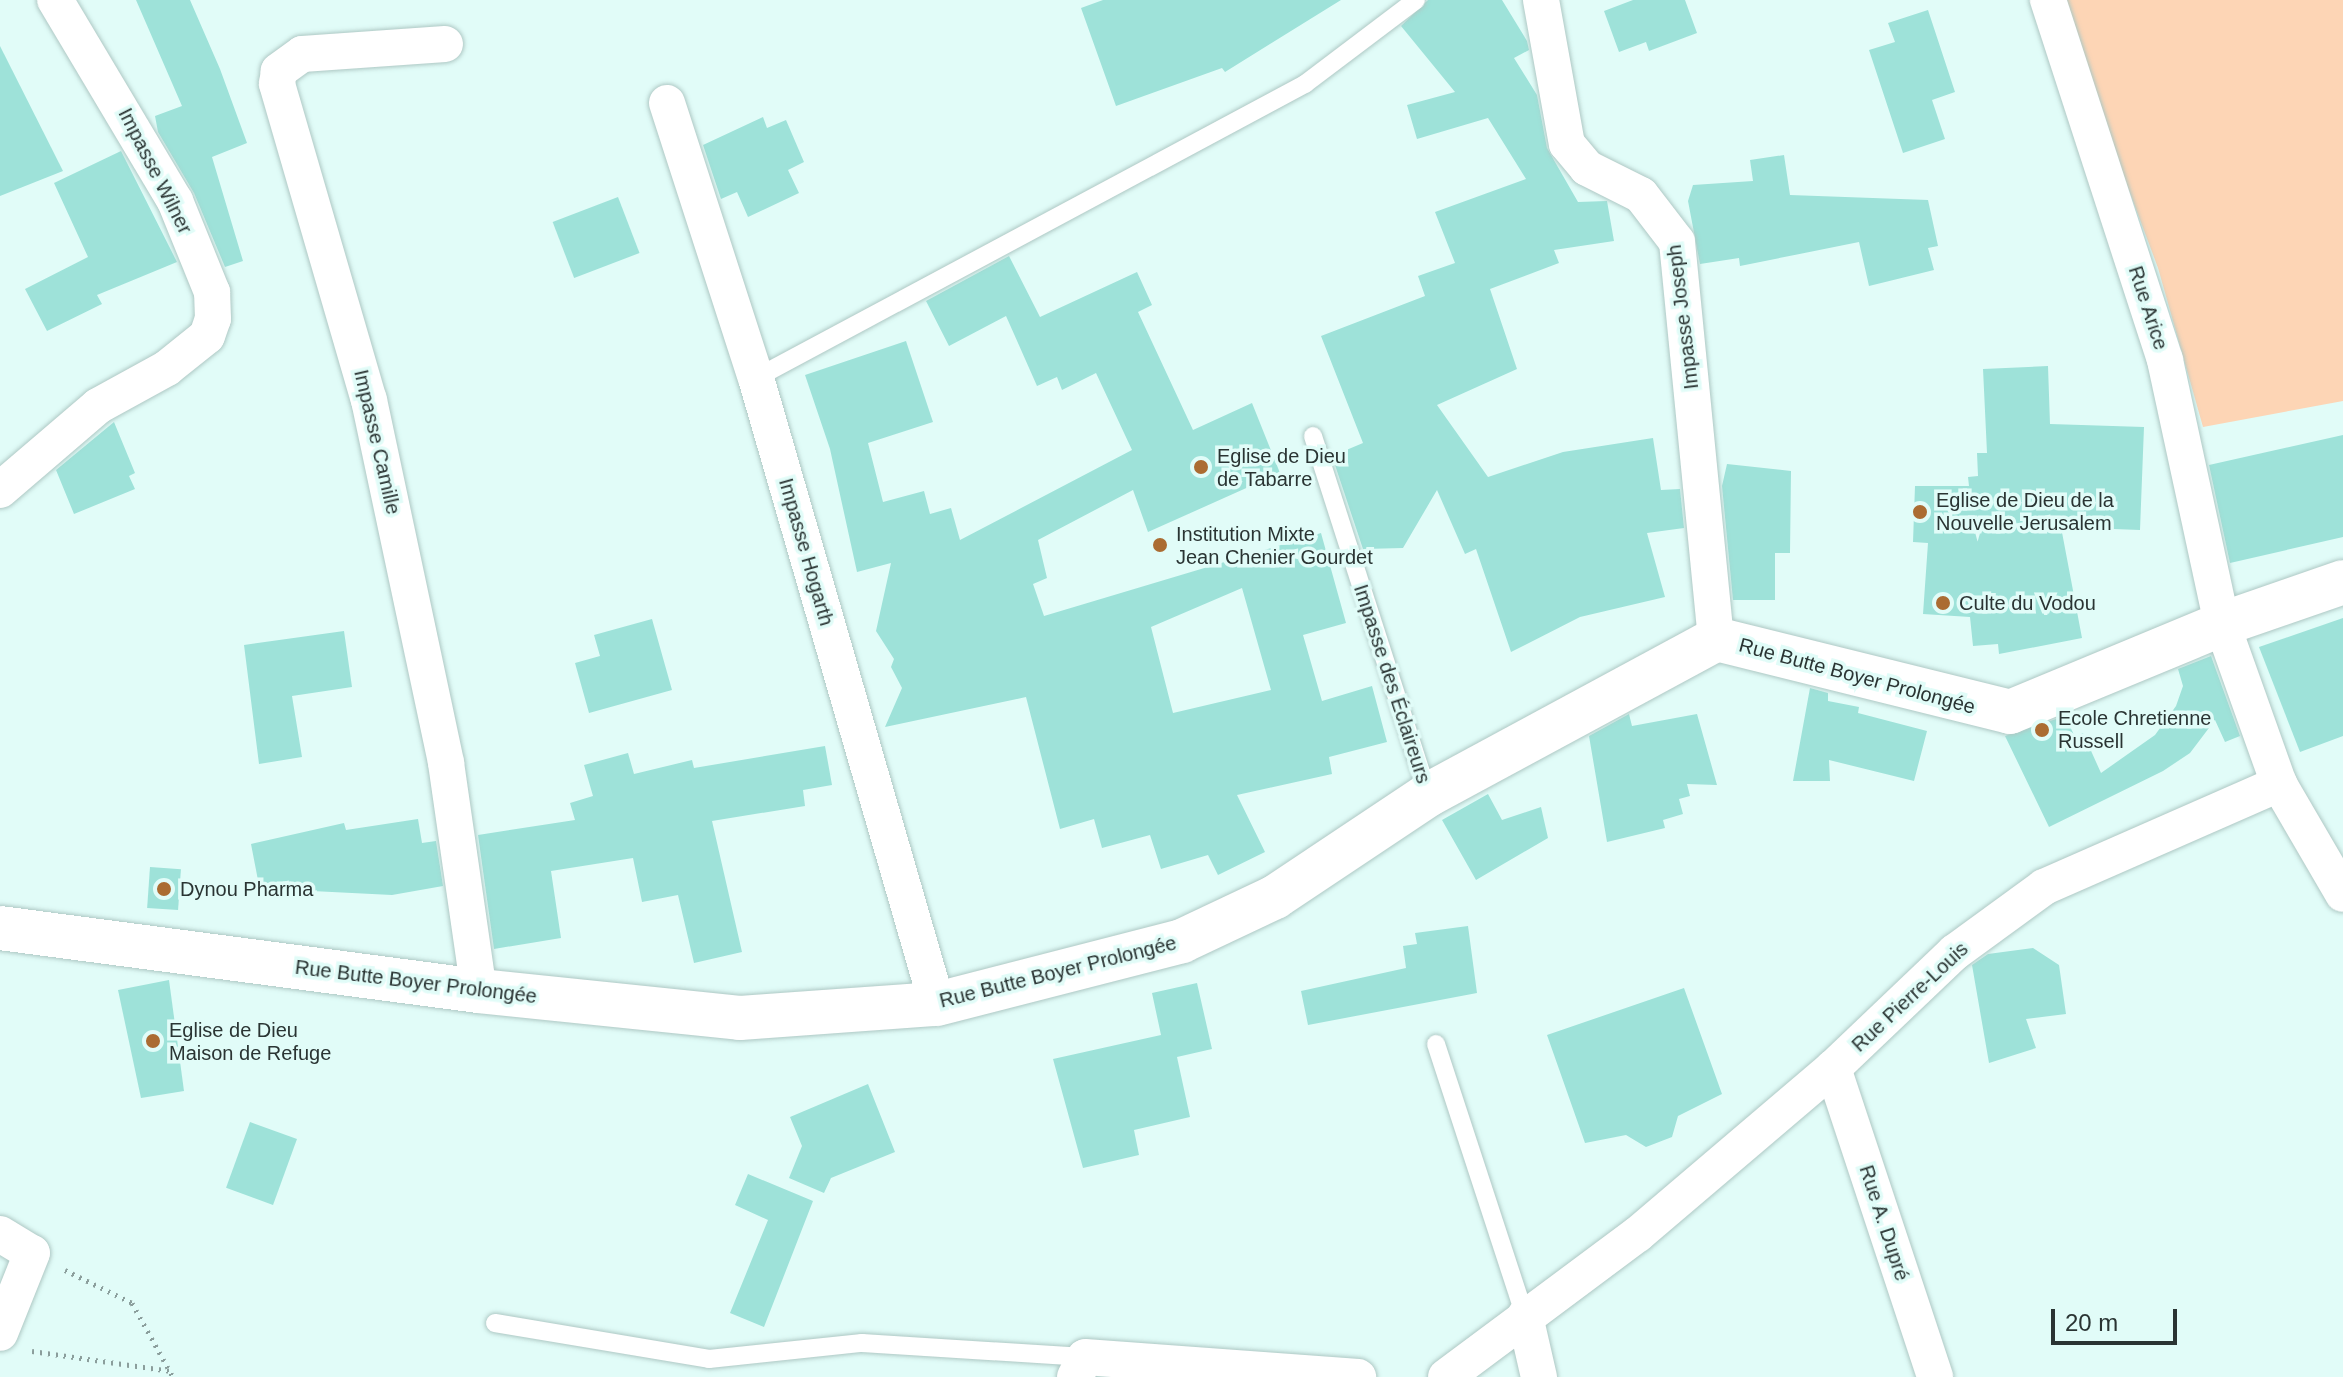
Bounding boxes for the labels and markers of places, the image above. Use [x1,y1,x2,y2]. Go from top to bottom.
place label: Eglise de Dieu de Tabarre [1217,444,1346,491]
marker: Eglise de Dieu de Tabarre [1192,458,1210,476]
place label: Eglise de Dieu de la Nouvelle Jerusalem [1936,488,2114,535]
marker: Eglise de Dieu de la Nouvelle Jerusalem [1911,503,1929,521]
place label: Institution Mixte Jean Chenier Gourdet [1176,522,1373,569]
marker: Institution Mixte Jean Chenier Gourdet [1151,536,1169,554]
place label: Culte du Vodou [1959,591,2096,615]
marker: Culte du Vodou [1934,594,1952,612]
place label: Ecole Chretienne Russell [2058,706,2211,753]
marker: Ecole Chretienne Russell [2033,721,2051,739]
place label: Dynou Pharma [180,877,313,901]
marker: Dynou Pharma [155,880,173,898]
place label: Eglise de Dieu Maison de Refuge [169,1018,331,1065]
marker: Eglise de Dieu Maison de Refuge [144,1032,162,1050]

